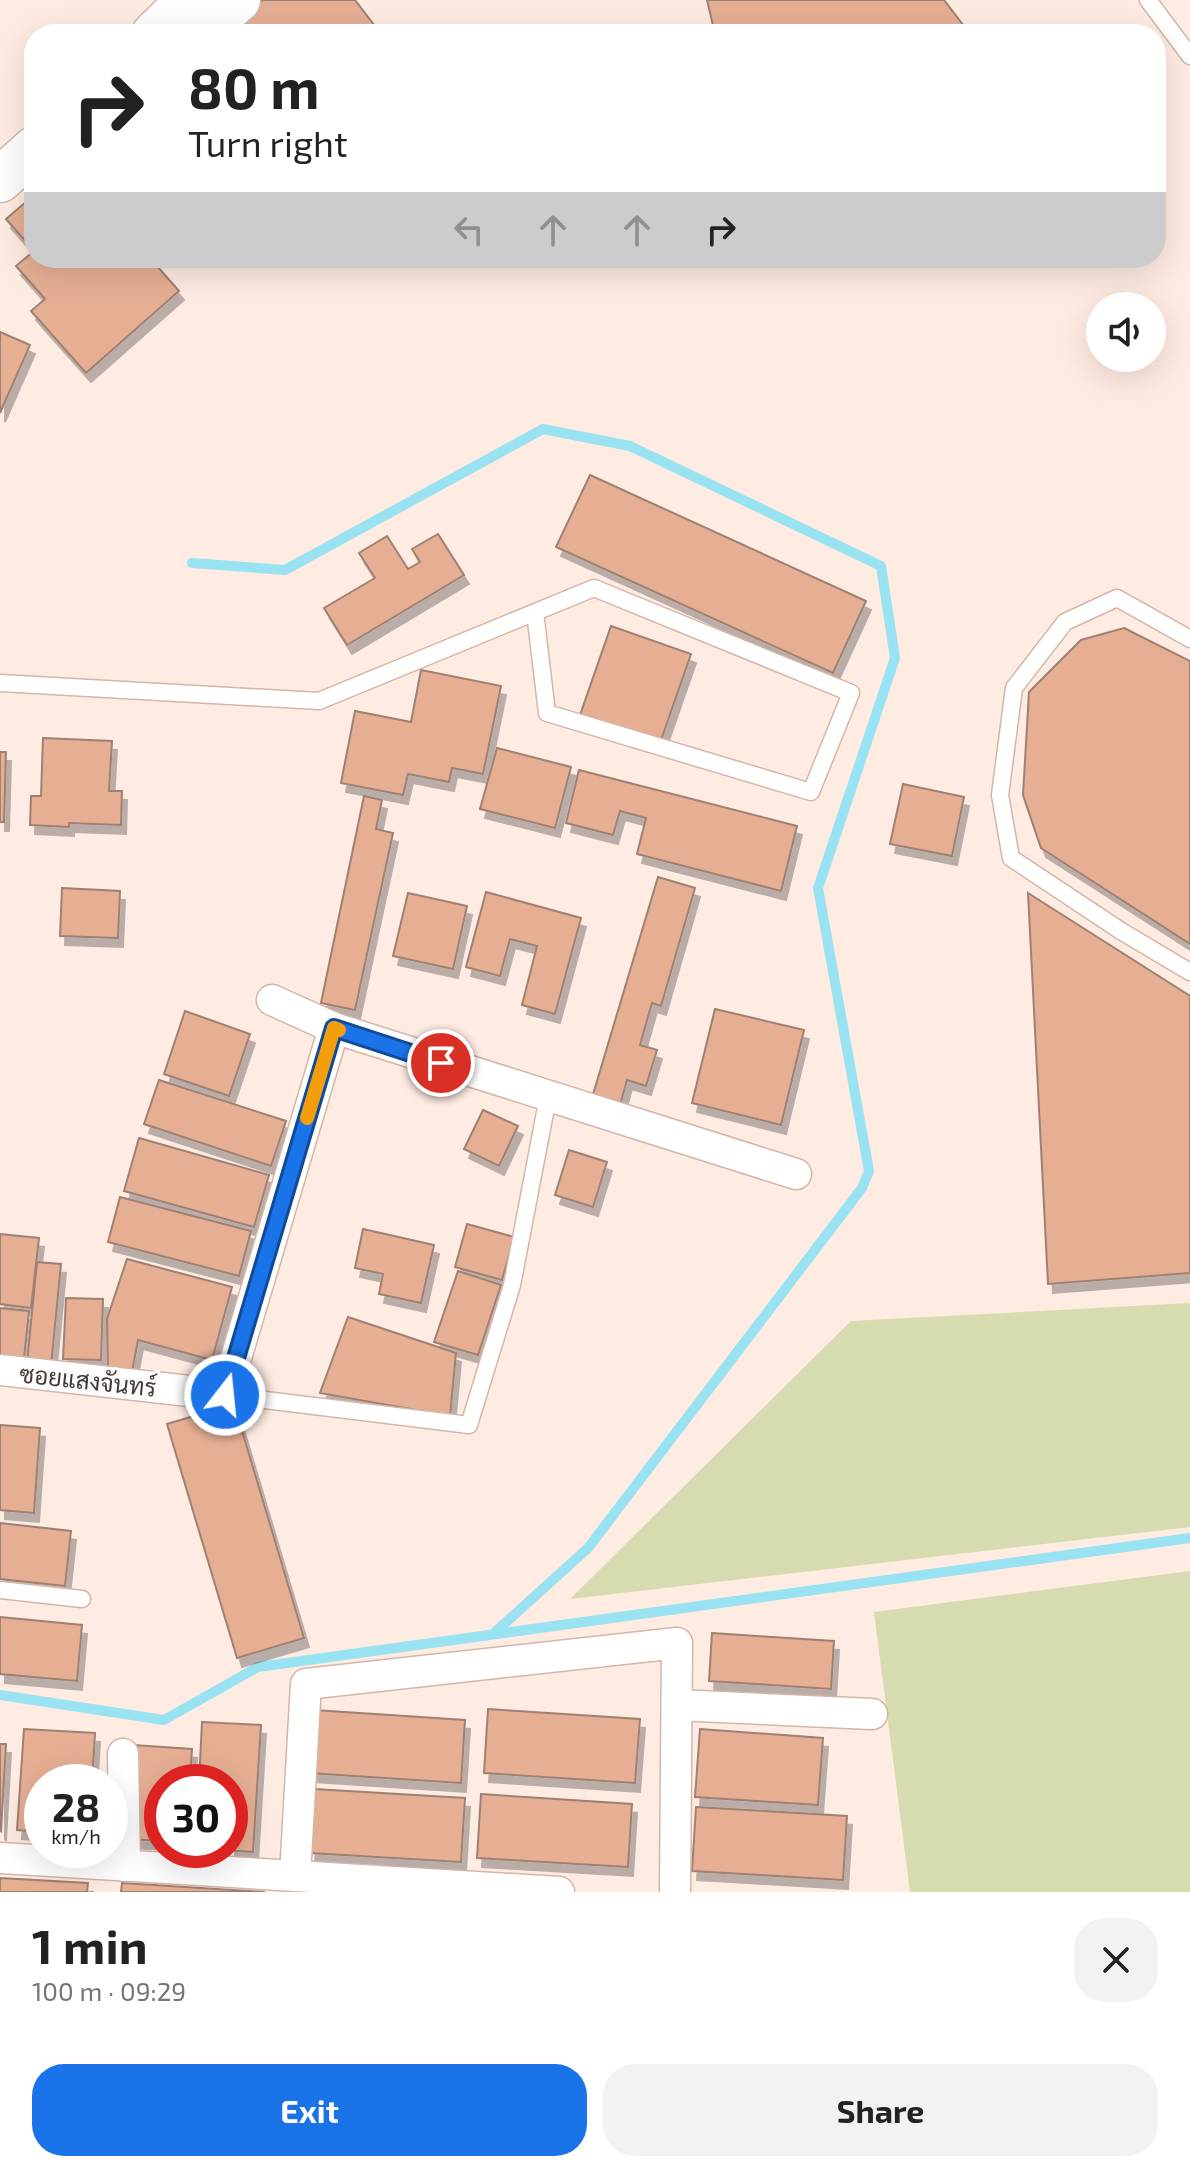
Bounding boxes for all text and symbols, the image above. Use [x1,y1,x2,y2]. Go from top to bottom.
text: 80 m [188,53,320,120]
icon: right [56,56,160,160]
text: Turn right [188,121,348,164]
icon: left [447,208,491,252]
icon: ahead [531,208,575,252]
icon: ahead [615,208,659,252]
icon: right [699,208,743,252]
map controls [1086,292,1166,372]
button: sound [1086,292,1166,372]
pin [407,1029,475,1097]
icon: arrive [419,1041,463,1085]
position arrow [183,1353,267,1437]
street label: ซอยแสงจันทร์ [18,1358,158,1402]
speed limit sign: 30 [144,1764,248,1868]
text: 28 [52,1782,100,1830]
text: km/h [51,1824,101,1848]
text: 1 min [32,1916,148,1974]
button: close [1074,1918,1158,2002]
text: 100 m · 09:29 [32,1975,186,2006]
button: Exit [32,2064,587,2156]
button: Share [603,2064,1158,2156]

